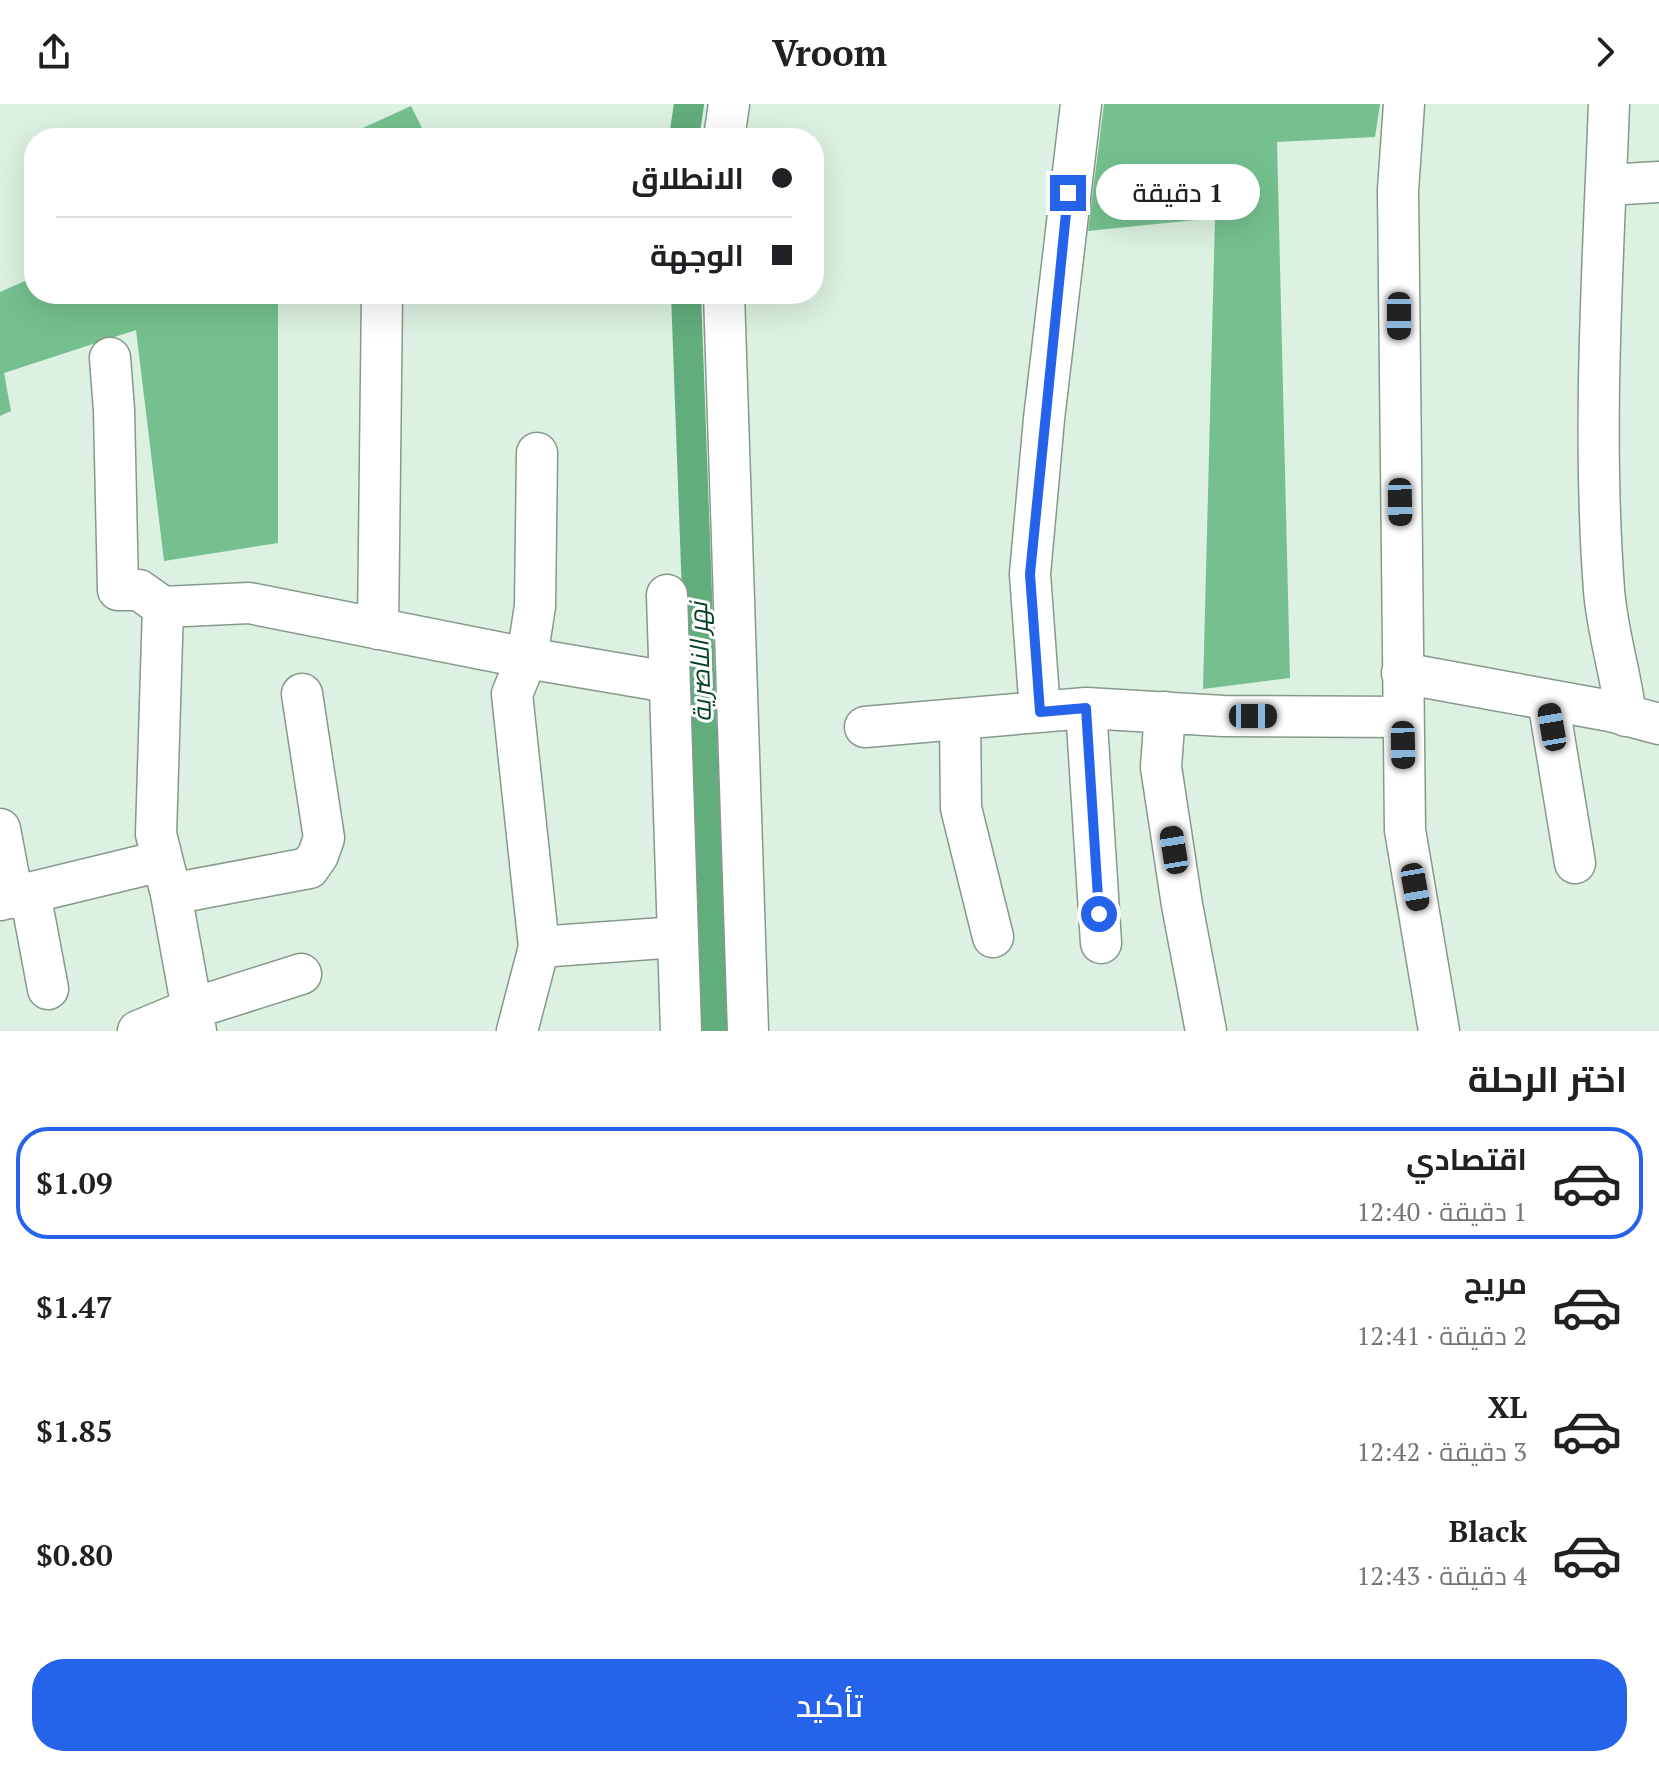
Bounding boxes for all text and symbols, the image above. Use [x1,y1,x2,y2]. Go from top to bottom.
text: Vroom [772,29,887,76]
icon: share [32,30,76,74]
icon: forward [1583,30,1627,74]
text: الانطلاق [631,158,744,198]
callout: 1 دقيقة [1096,165,1260,221]
route end [1050,175,1086,211]
text: 1 دقيقة [1133,175,1223,209]
text: الوجهة [650,235,744,275]
car [1387,292,1411,340]
car [1388,478,1412,526]
water label: نهر الناصرية [680,598,718,723]
car [1536,701,1568,753]
car [1229,704,1277,728]
car [1391,721,1415,769]
car [1158,824,1190,876]
car [1399,861,1431,913]
route start [1081,896,1117,932]
text: اختر الرحلة [1468,1055,1627,1102]
text: اقتصادي [1406,1139,1527,1179]
icon: car [1551,1147,1623,1219]
text: $1.09 [36,1163,113,1203]
text: 1 دقيقة · 12:40 [1356,1194,1527,1228]
text: مريح [1464,1263,1527,1303]
icon: car [1551,1271,1623,1343]
text: $1.47 [36,1287,113,1327]
text: 2 دقيقة · 12:41 [1356,1318,1527,1352]
text: XL [1488,1387,1527,1427]
icon: car [1551,1395,1623,1467]
text: $1.85 [36,1411,113,1451]
text: 3 دقيقة · 12:42 [1356,1434,1527,1468]
text: Black [1449,1511,1527,1551]
icon: car [1551,1519,1623,1591]
text: $0.80 [36,1535,113,1575]
text: 4 دقيقة · 12:43 [1356,1558,1527,1592]
button: تأكيد [32,1659,1627,1751]

